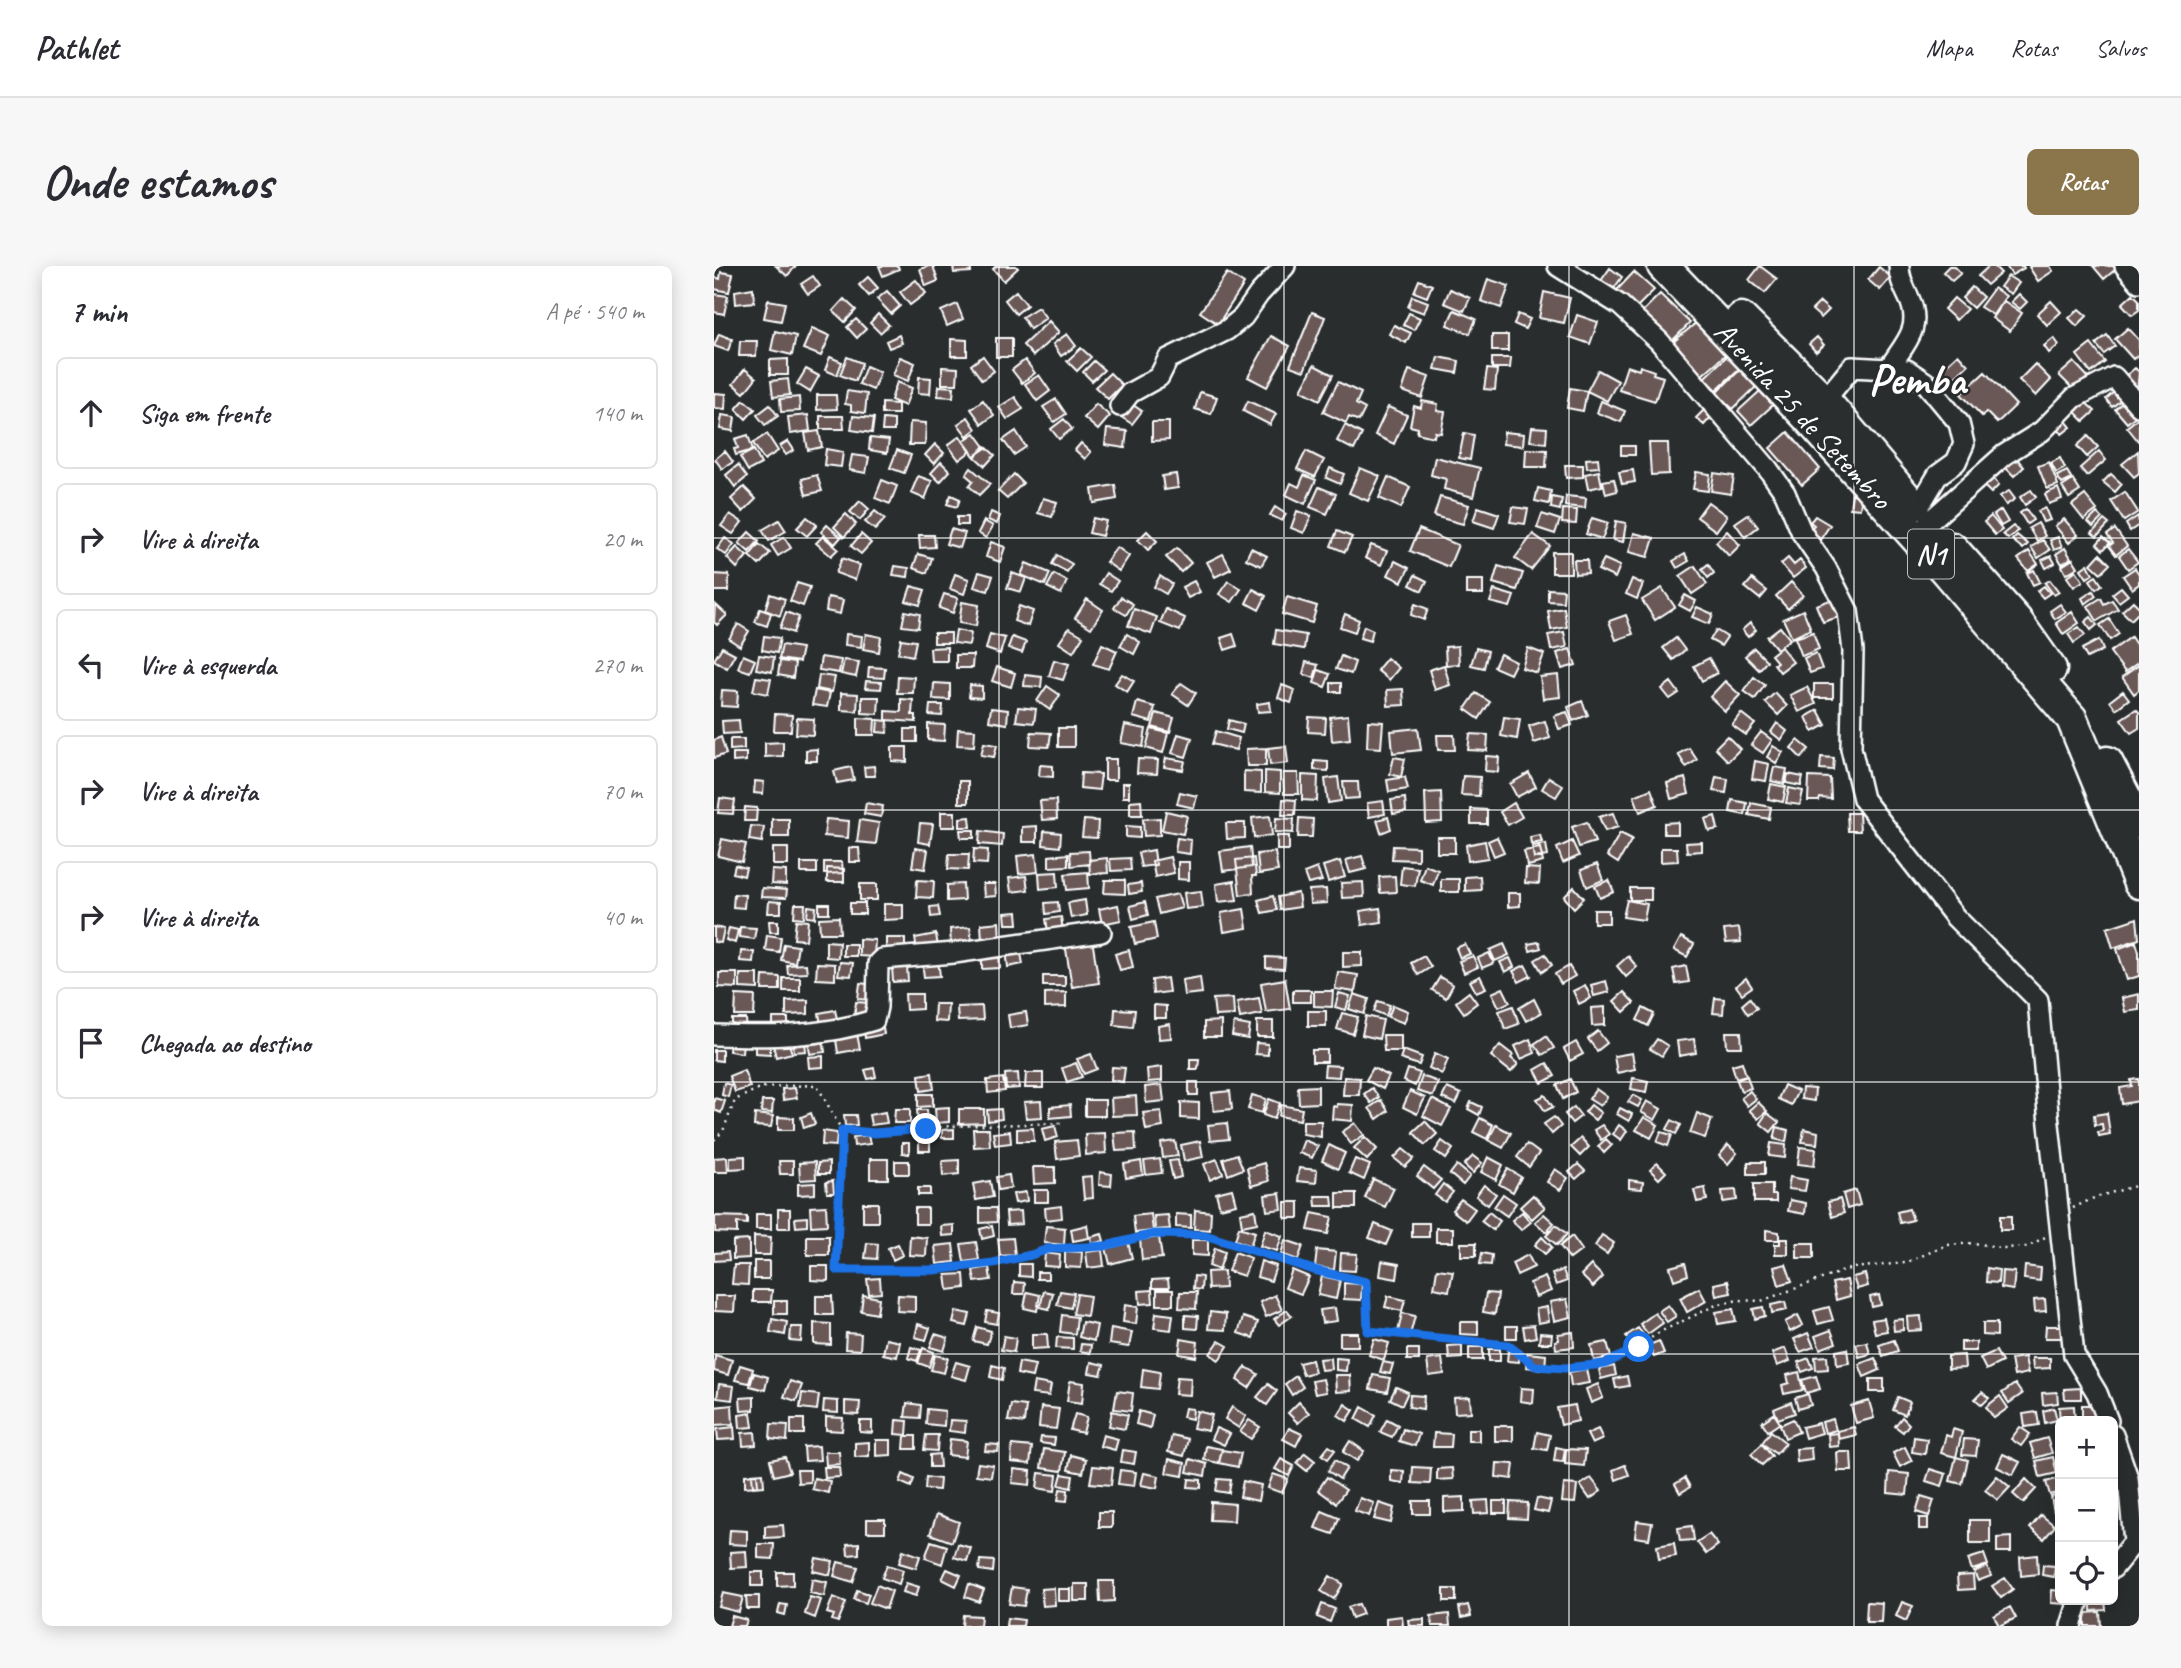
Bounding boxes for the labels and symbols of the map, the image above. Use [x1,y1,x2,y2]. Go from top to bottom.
street label: Avenida 25 de Setembro [1706,313,1901,518]
district label: Pemba [1868,352,1968,407]
road number: N1 [1908,530,1954,578]
route end [910,1113,941,1144]
route start [1623,1331,1654,1362]

